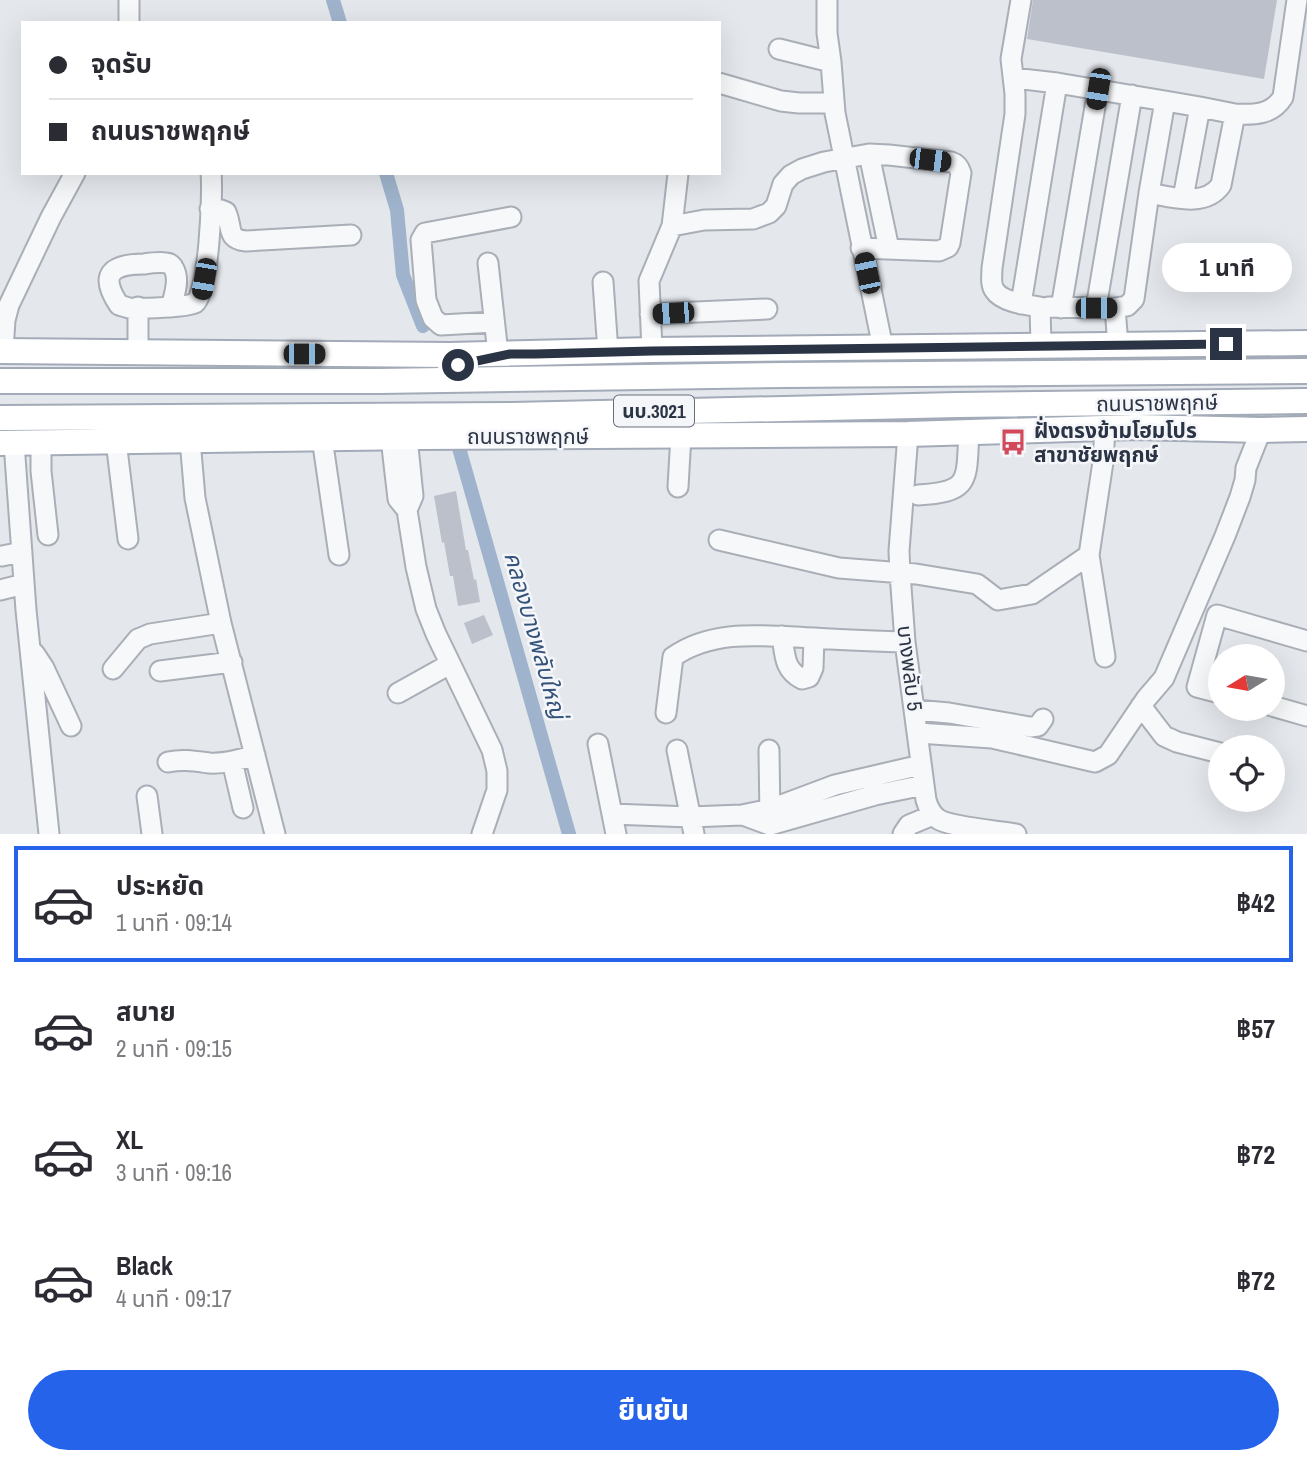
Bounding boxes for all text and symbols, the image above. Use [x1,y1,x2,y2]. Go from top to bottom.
text: จุดรับ [91,46,152,81]
car [1085,67,1112,111]
text: ถนนราชพฤกษ์ [91,113,250,148]
car [908,147,953,173]
callout: 1 นาที [1161,243,1291,292]
car [853,250,882,296]
text: 1 นาที [1199,252,1255,283]
car [191,256,218,302]
car [1076,298,1118,319]
car [652,301,695,325]
route end [1210,328,1242,360]
car [284,344,326,365]
route start [442,349,474,381]
street label: ถนนราชพฤกษ์ [1096,387,1218,419]
road number: นบ.3021 [614,396,694,426]
place label: ฝั่งตรงข้ามโฮมโปร สาขาชัยพฤกษ์ [1034,416,1197,469]
street label: ถนนราชพฤกษ์ [467,422,589,451]
bus stop icon: ฝั่งตรงข้ามโฮมโปร สาขาชัยพฤกษ์ [998,427,1028,457]
water label: คลองบางพลับใหญ่ [497,548,575,725]
street label: บางพลับ 5 [890,623,930,713]
north arrow [1208,644,1284,721]
map controls [1208,644,1285,812]
button: locate [1208,735,1285,812]
text: ประหยัด [116,868,204,903]
icon: car [32,873,95,936]
text: ฿42 [1236,885,1275,920]
text: 1 นาที · 09:14 [116,907,232,938]
text: สบาย [116,994,176,1029]
icon: car [32,999,95,1062]
text: ฿57 [1236,1011,1275,1046]
text: 2 นาที · 09:15 [116,1033,232,1064]
text: XL [116,1122,143,1157]
icon: car [32,1125,95,1188]
text: ฿72 [1236,1137,1275,1172]
text: 3 นาที · 09:16 [116,1157,232,1188]
text: Black [116,1248,173,1283]
icon: car [32,1251,95,1314]
text: ฿72 [1236,1263,1275,1298]
text: 4 นาที · 09:17 [116,1283,232,1314]
button: ยืนยัน [28,1370,1279,1450]

